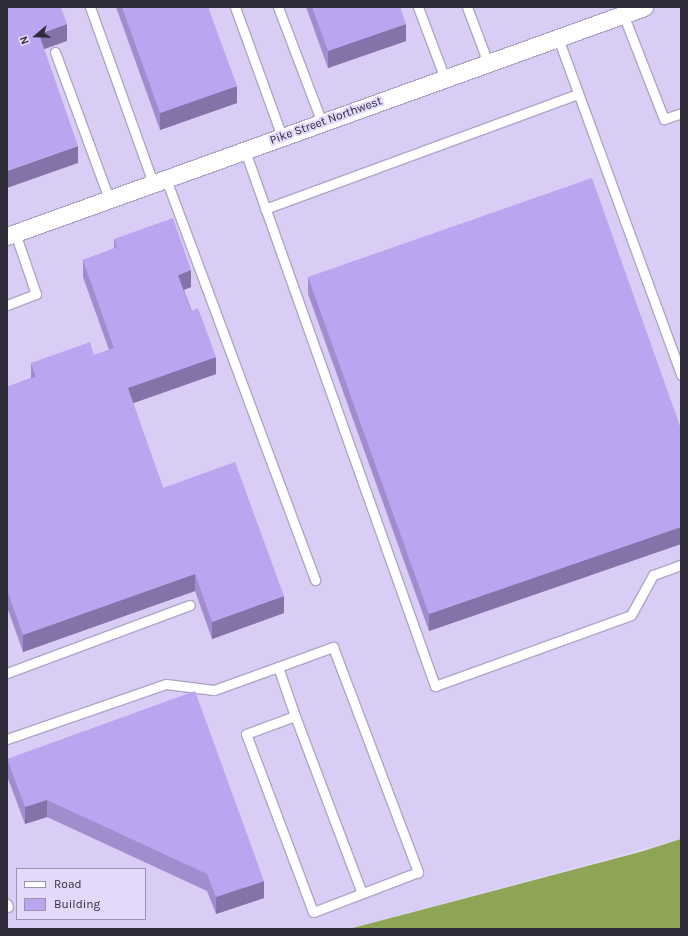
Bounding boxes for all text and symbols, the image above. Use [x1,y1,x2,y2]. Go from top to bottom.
north arrow [16,16,56,56]
text: N [17,34,32,46]
street label: Pike Street Northwest [268,94,384,148]
legend [16,868,146,920]
text: Road [54,877,82,891]
text: Building [54,897,100,911]

